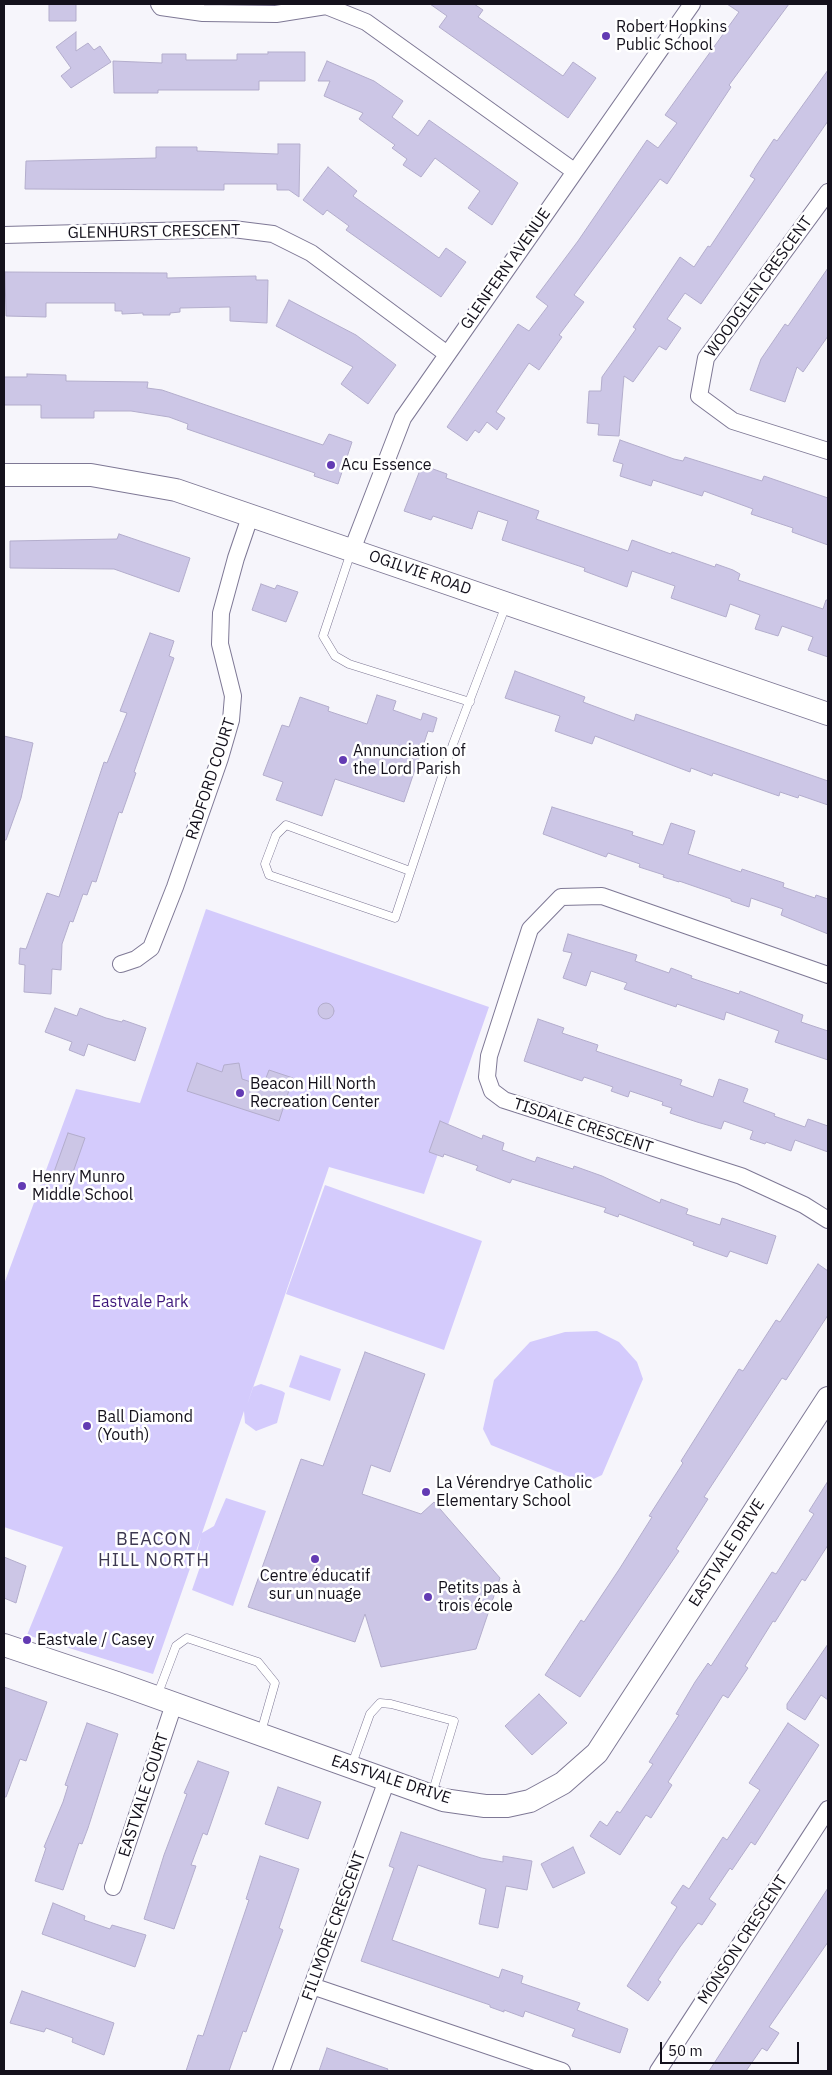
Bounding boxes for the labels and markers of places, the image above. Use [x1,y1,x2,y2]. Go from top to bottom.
place label: Robert Hopkins Public School [616,17,727,55]
marker: Robert Hopkins Public School [600,30,612,42]
place label: Acu Essence [341,455,432,475]
marker: Acu Essence [325,459,337,471]
place label: Annunciation of the Lord Parish [353,741,466,779]
marker: Annunciation of the Lord Parish [337,754,349,766]
place label: Beacon Hill North Recreation Center [250,1074,379,1112]
marker: Beacon Hill North Recreation Center [234,1087,246,1099]
place label: Henry Munro Middle School [32,1167,133,1205]
marker: Henry Munro Middle School [16,1180,28,1192]
place label: Ball Diamond (Youth) [97,1407,193,1445]
marker: Ball Diamond (Youth) [81,1420,93,1432]
place label: La Vérendrye Catholic Elementary School [436,1473,592,1511]
marker: La Vérendrye Catholic Elementary School [420,1486,432,1498]
marker: Centre éducatif sur un nuage [309,1553,321,1565]
place label: Centre éducatif sur un nuage [260,1566,370,1604]
place label: Petits pas à trois école [438,1578,521,1616]
marker: Petits pas à trois école [422,1591,434,1603]
place label: Eastvale / Casey [37,1630,154,1650]
marker: Eastvale / Casey [21,1634,33,1646]

